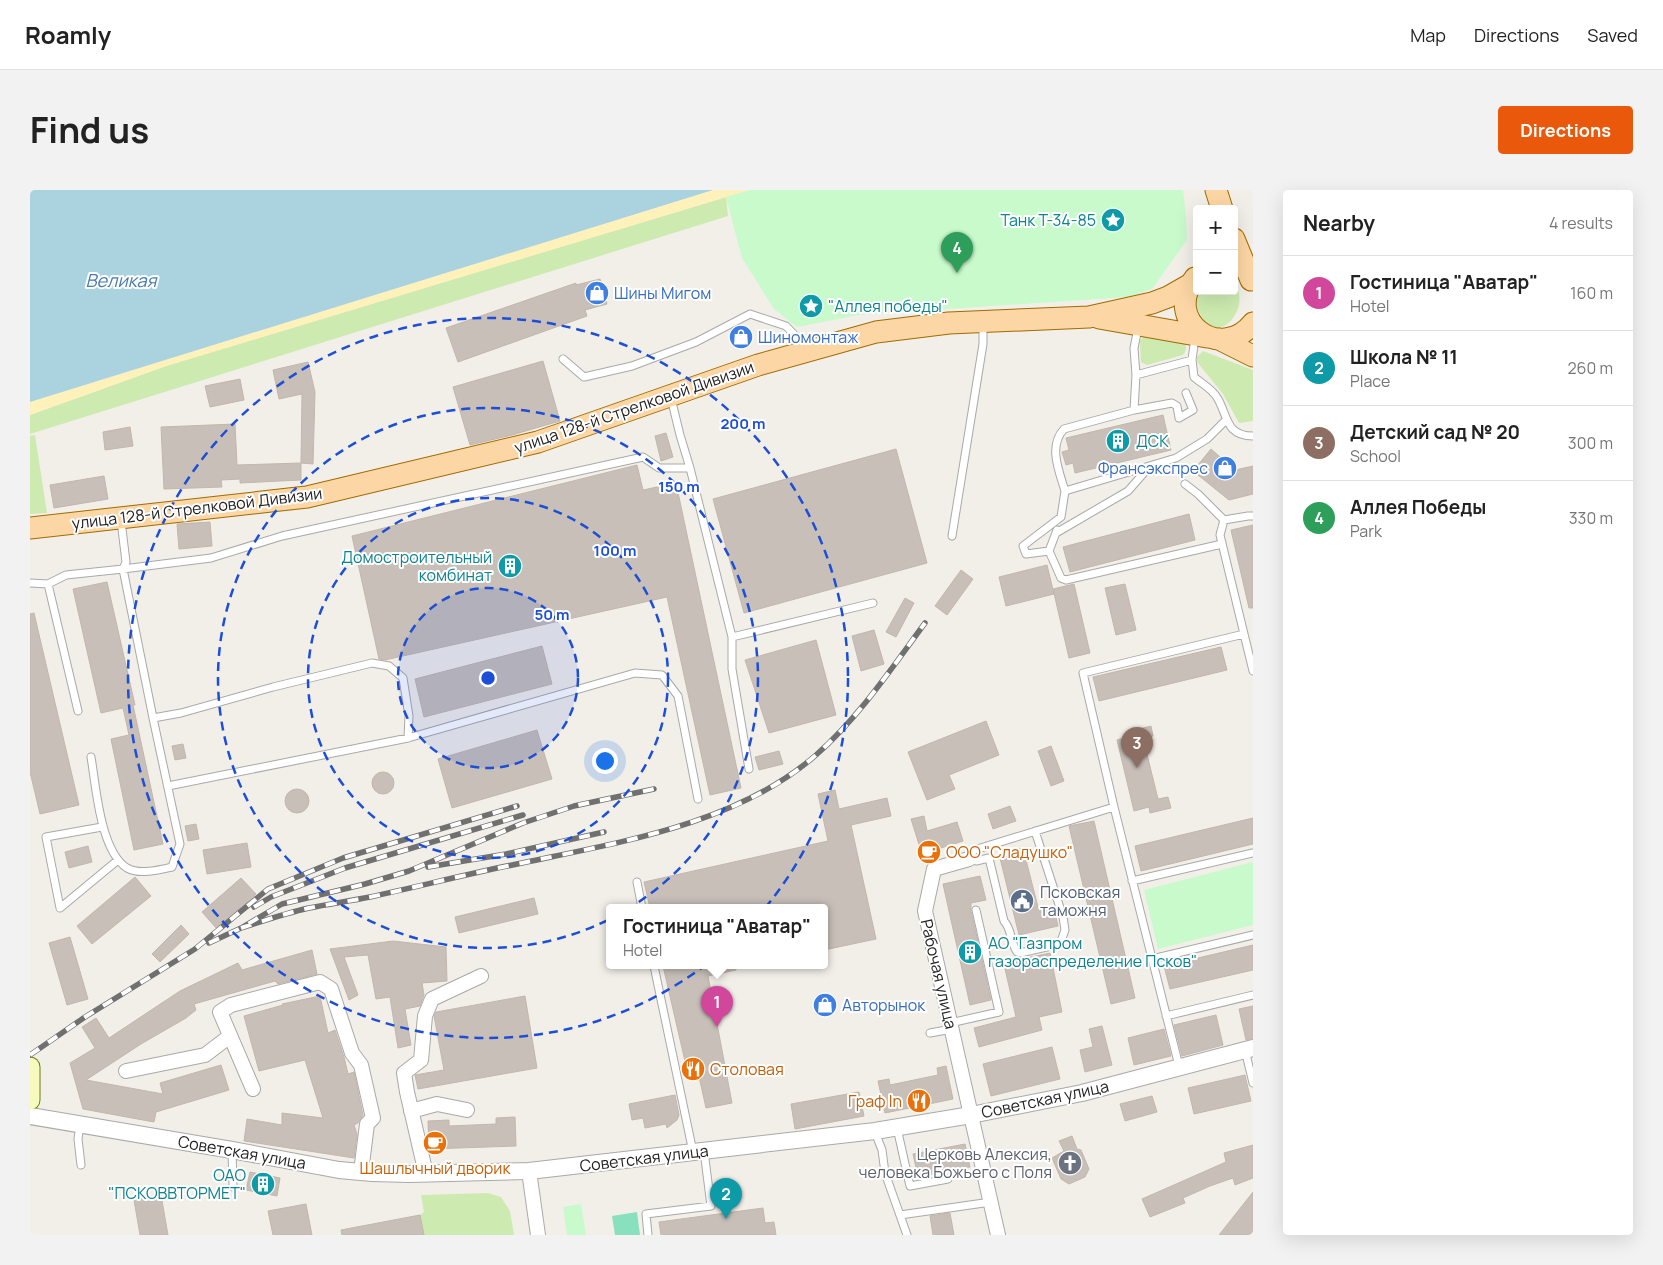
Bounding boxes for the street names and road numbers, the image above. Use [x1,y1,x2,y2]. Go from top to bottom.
street label: улица 128-й Стрелковой Дивизии [511,356,757,458]
street label: улица 128-й Стрелковой Дивизии [71,482,323,534]
street label: Рабочая улица [916,917,962,1031]
street label: Советская улица [979,1075,1111,1123]
street label: Советская улица [176,1130,308,1174]
street label: Советская улица [578,1139,710,1177]

